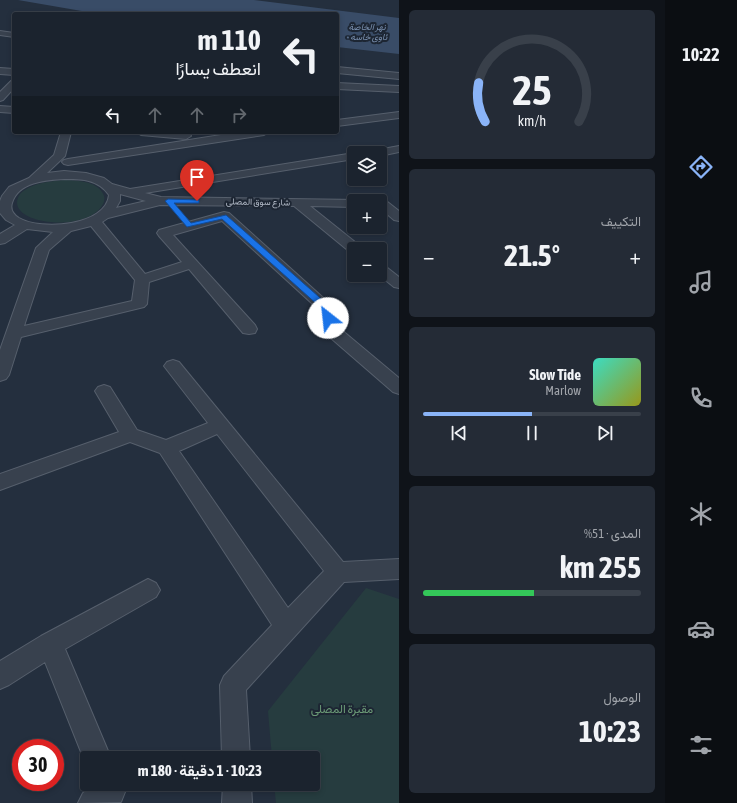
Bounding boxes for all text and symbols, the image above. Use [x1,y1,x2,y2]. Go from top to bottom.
water label: نهر الخاصة - ئاوی خاسە [347,22,388,43]
text: 110 m [198,24,261,56]
icon: left [275,28,327,80]
text: 10:22 [682,44,720,65]
text: انعطف يسارًا [175,58,261,79]
text: 25 [512,66,552,114]
icon: left [102,104,124,126]
icon: ahead [144,104,166,126]
icon: ahead [186,104,208,126]
icon: right [228,104,250,126]
text: km/h [518,113,546,129]
map controls [347,146,387,282]
button: layers [347,146,387,186]
icon: directions [687,153,715,181]
pin [180,160,214,201]
icon: arrive [186,166,208,188]
button: + [347,194,387,234]
street label: شارع سوق المصلى [226,196,290,209]
text: التكييف [601,214,641,229]
text: 21.5° [504,238,560,272]
button: − [347,242,387,282]
text: − [423,243,434,269]
text: + [630,243,641,269]
icon: music [687,268,715,296]
position arrow [307,297,349,339]
text: Slow Tide [529,366,581,383]
text: Marlow [545,383,581,398]
icon: phone [687,384,715,412]
icon: previous [448,422,470,444]
icon: pause [521,422,543,444]
icon: next [594,422,616,444]
icon: climate [687,500,715,528]
text: المدى · 51% [584,526,641,541]
text: 255 km [560,550,641,584]
icon: car [687,615,715,643]
text: الوصول [603,690,641,705]
park label: مقبرة المصلى [311,702,373,717]
text: 10:23 [579,714,641,748]
icon: filters [687,731,715,759]
speed limit sign: 30 [12,739,64,791]
text: 10:23 · 1 دقيقة · 180 m [138,762,262,779]

